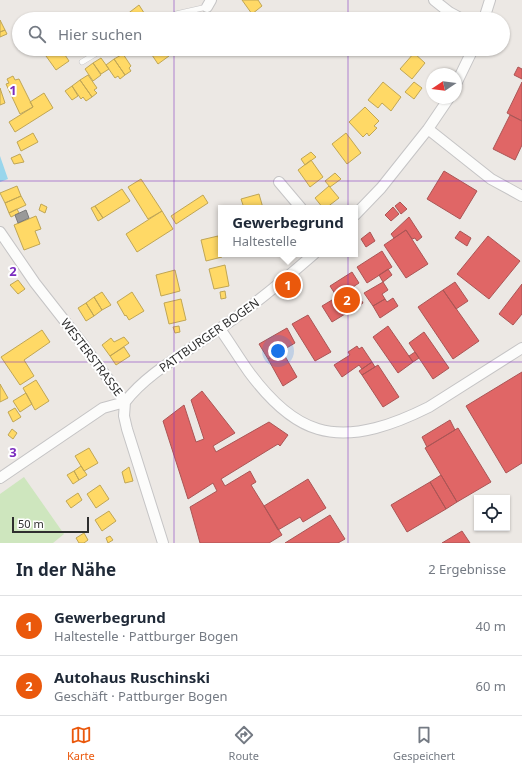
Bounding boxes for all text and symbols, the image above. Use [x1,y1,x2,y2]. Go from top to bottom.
search box [12,12,510,56]
icon: search [26,23,48,45]
text: Hier suchen [58,24,142,44]
north arrow [426,68,462,104]
text: 1 [9,81,17,99]
popup [218,205,358,257]
text: Gewerbegrund [232,212,344,232]
text: Haltestelle [232,232,297,250]
text: 2 [9,262,17,280]
pin: 1 [275,270,301,300]
pin: 2 [334,285,360,315]
street label: PATTBURGER BOGEN [155,294,263,376]
street label: WESTERSTRASSE [57,315,127,399]
your location [268,341,288,361]
text: 3 [9,443,17,461]
map controls [474,495,510,531]
button: locate [474,495,510,531]
scale bar [12,515,89,534]
text: 50 m [18,516,44,531]
text: In der Nähe [16,558,116,581]
text: 2 Ergebnisse [428,560,506,578]
text: Gewerbegrund [54,607,166,627]
text: 1 [25,617,33,635]
text: 40 m [476,617,506,635]
text: Haltestelle · Pattburger Bogen [54,627,238,645]
text: Autohaus Ruschinski [54,667,210,687]
text: 2 [25,677,33,695]
text: 60 m [476,677,506,695]
text: Geschäft · Pattburger Bogen [54,687,228,705]
tab: Karte [67,724,95,763]
tab: Route [229,724,259,763]
tab: Gespeichert [393,724,455,763]

